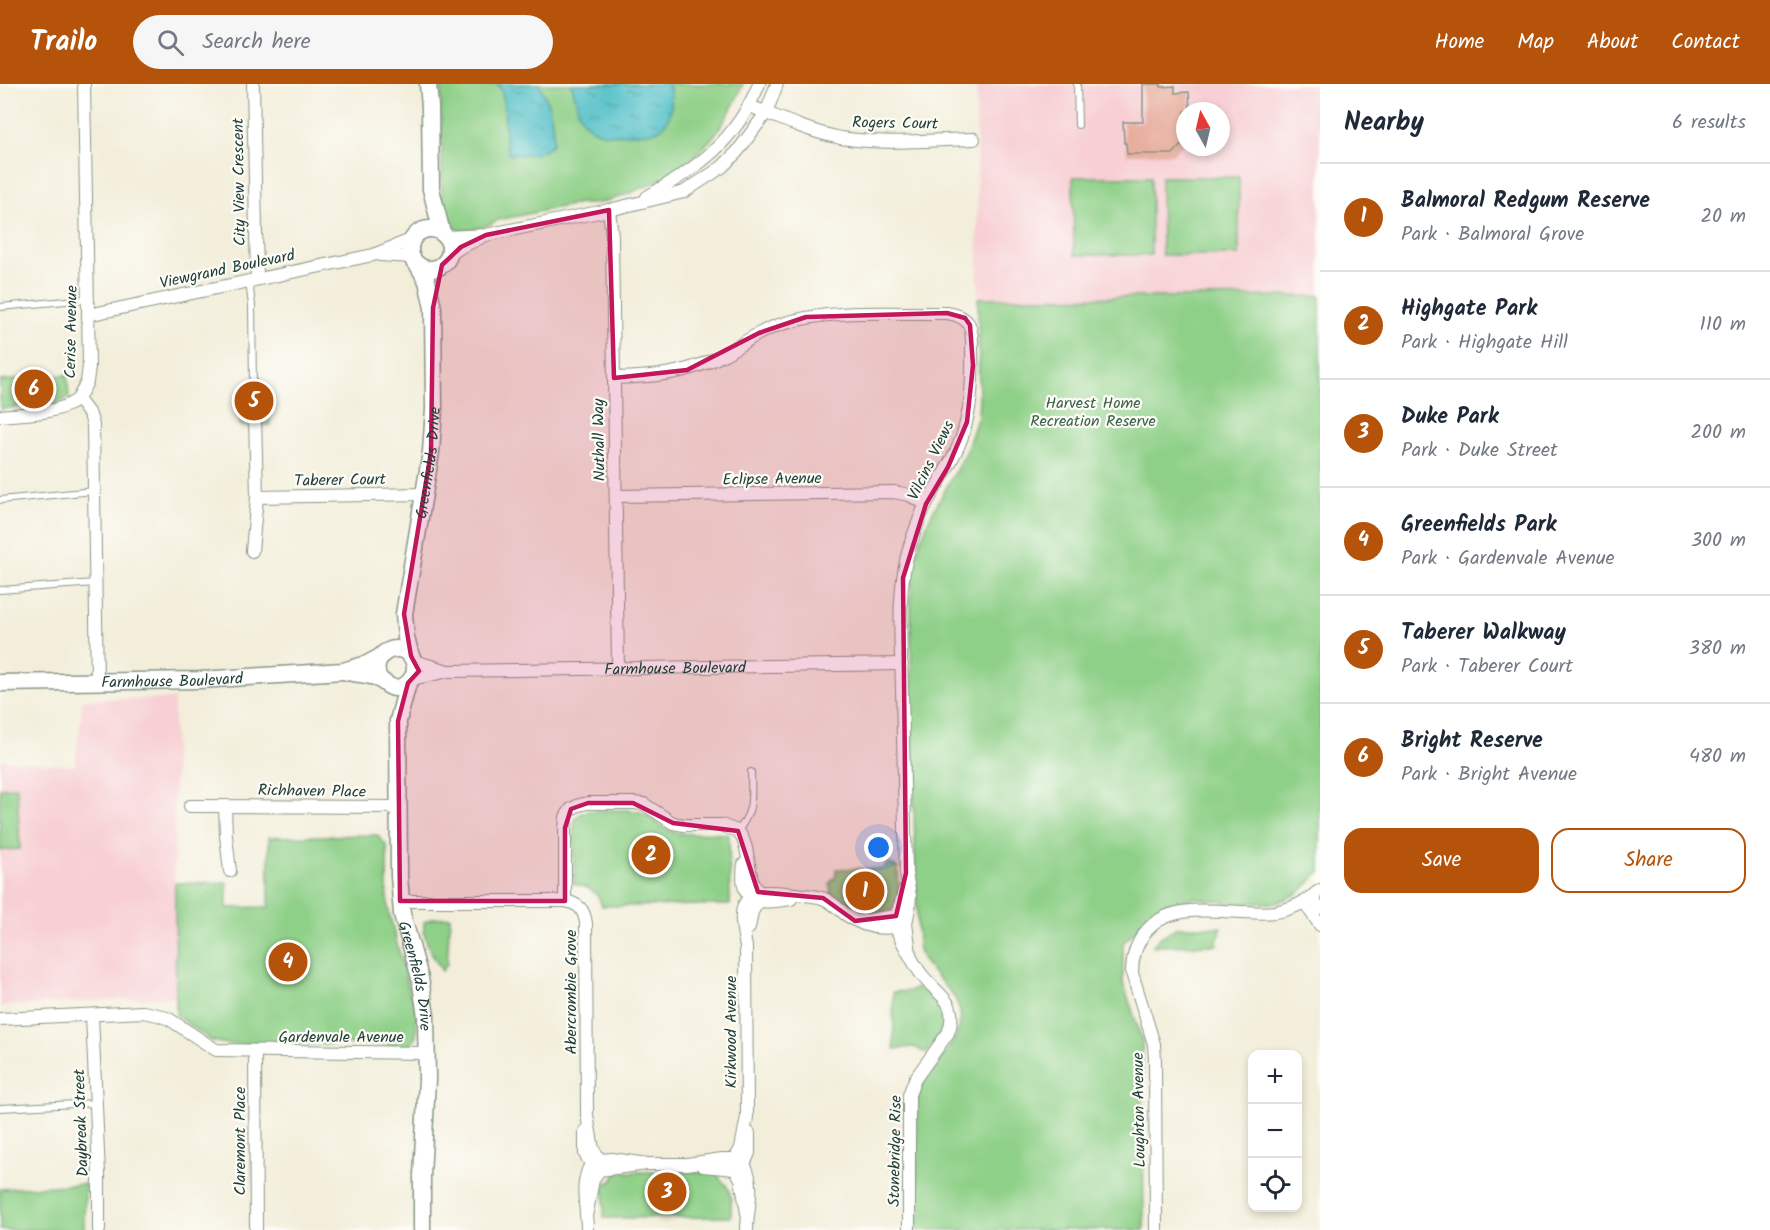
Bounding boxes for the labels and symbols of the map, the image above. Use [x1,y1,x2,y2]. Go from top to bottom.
north arrow [1176,102,1230,156]
street label: Rogers Court [852,110,939,137]
street label: City View Crescent [226,117,253,246]
street label: Viewgrand Boulevard [158,243,298,296]
street label: Cerise Avenue [58,285,85,379]
pin: 6 [15,366,54,412]
pin: 5 [234,378,274,424]
park label: Harvest Home Recreation Reserve [1030,391,1156,434]
street label: Nuthall Way [586,398,613,481]
street label: Greenfields Drive [409,406,448,521]
street label: Vilcins Views [901,416,962,505]
street label: Eclipse Avenue [722,466,822,493]
street label: Taberer Court [294,467,387,494]
street label: Farmhouse Boulevard [604,655,747,683]
street label: Farmhouse Boulevard [101,666,245,695]
street label: Richhaven Place [258,778,366,805]
pin: 2 [632,832,670,878]
your location [864,833,893,862]
pin: 1 [846,868,884,914]
street label: Greenfields Drive [391,918,437,1031]
street label: Abercrombie Grove [559,929,584,1055]
pin: 4 [268,940,308,984]
street label: Kirkwood Avenue [719,976,744,1088]
street label: Gardenvale Avenue [278,1025,404,1050]
street label: Loughton Avenue [1126,1052,1153,1168]
street label: Daybreak Street [67,1068,96,1177]
street label: Claremont Place [228,1086,253,1196]
street label: Stonebridge Rise [882,1095,909,1207]
pin: 3 [648,1170,686,1214]

